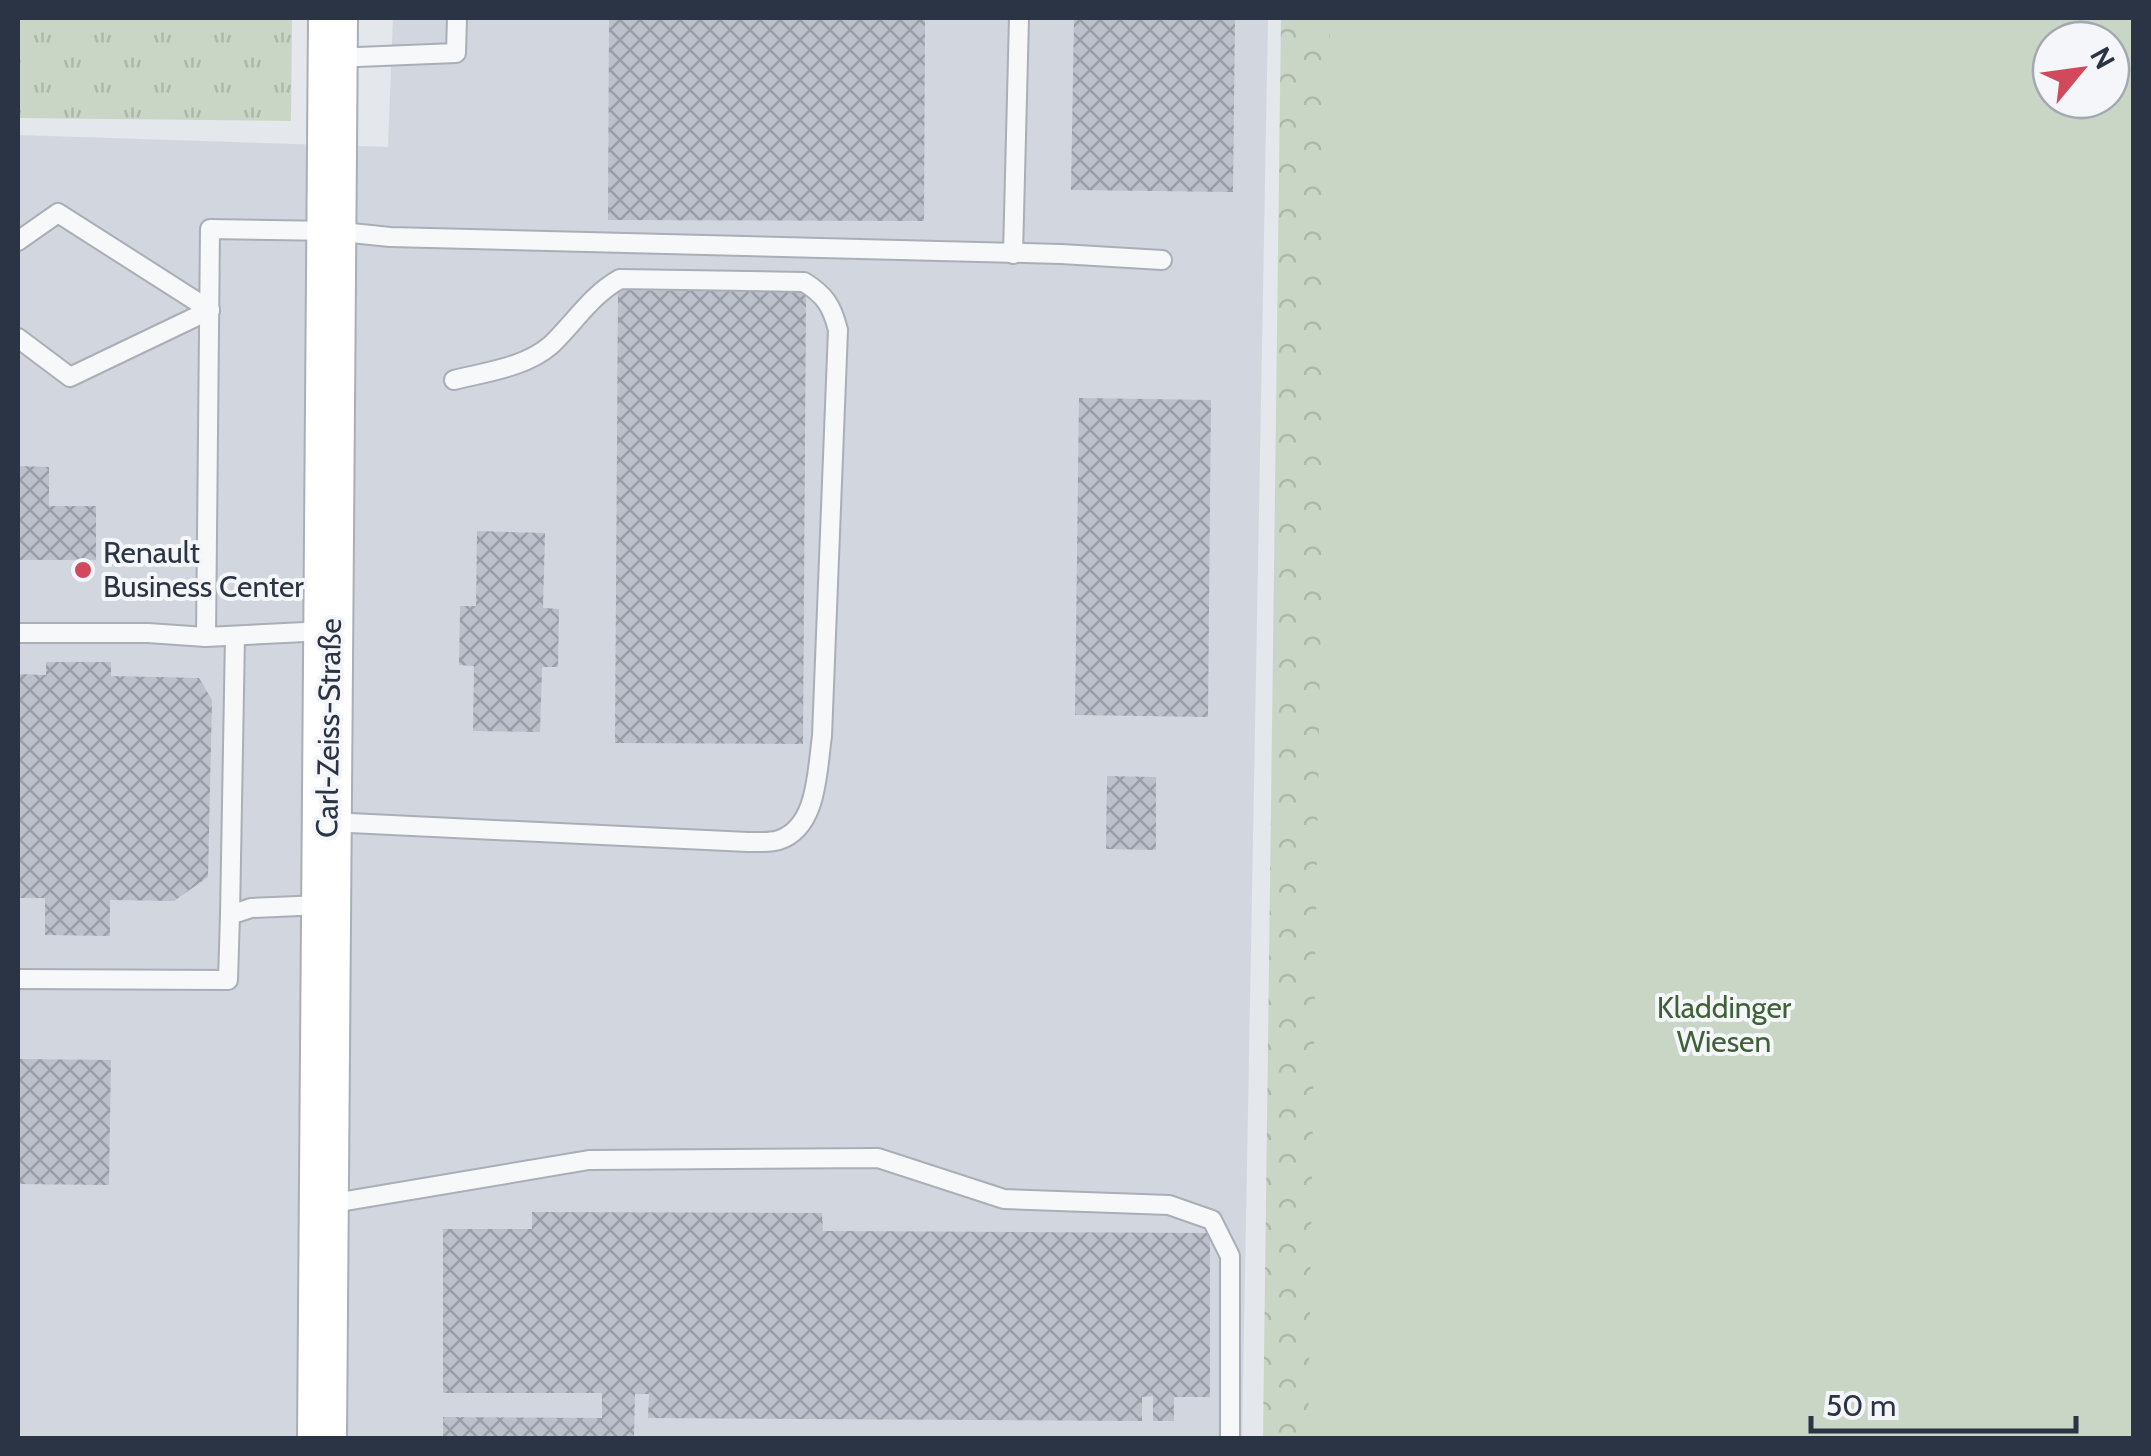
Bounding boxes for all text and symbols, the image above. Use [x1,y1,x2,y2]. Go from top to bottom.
north arrow [2031,20,2131,120]
text: N [2083,41,2123,75]
place label: Renault Business Center [103,534,304,605]
marker: Renault Business Center [72,559,94,581]
street label: Carl-Zeiss-Straße [308,618,349,838]
park label: Kladdinger Wiesen [1657,989,1792,1060]
scale bar [1811,1371,2076,1433]
text: 50 m [1826,1387,1896,1424]

